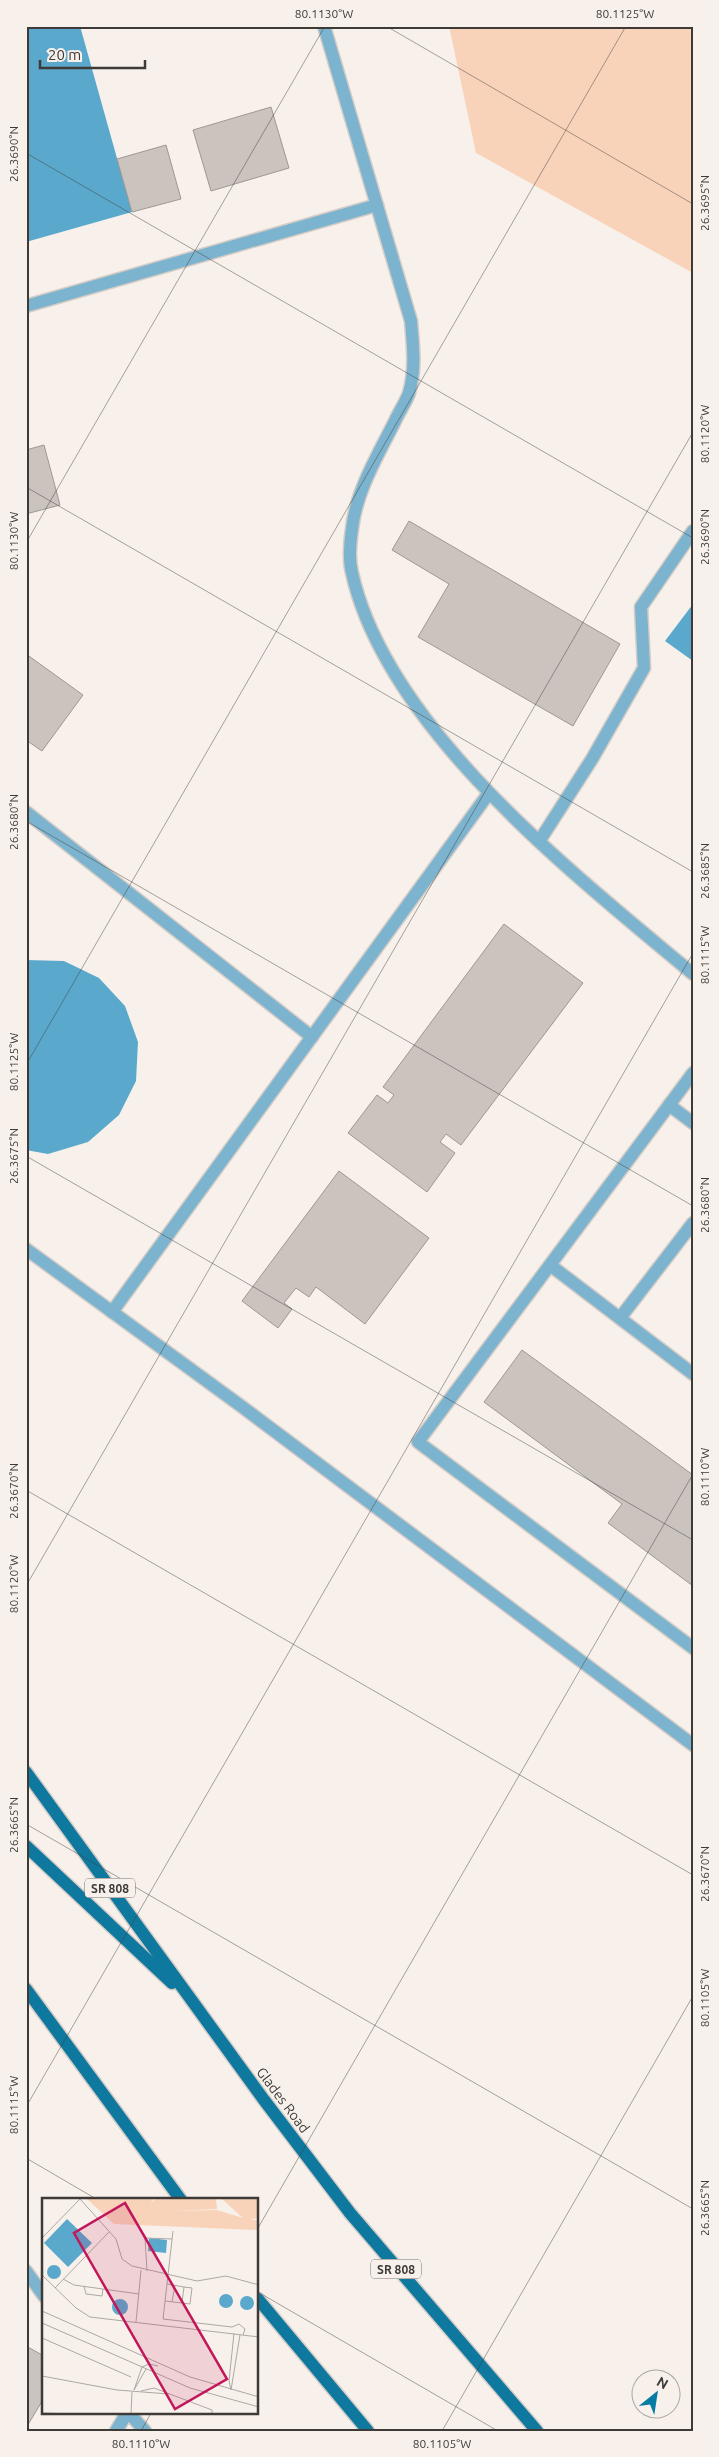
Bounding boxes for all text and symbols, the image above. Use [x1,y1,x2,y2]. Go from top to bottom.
text: 80.1130°W [295,7,353,20]
text: 80.1125°W [596,7,654,20]
scale bar [40,38,145,70]
text: 20 m [48,46,81,63]
text: 26.3690°N [7,126,20,182]
text: 26.3695°N [698,175,711,231]
text: 80.1120°W [698,405,711,463]
text: 26.3690°N [698,509,711,565]
text: 80.1130°W [7,512,20,570]
text: 26.3680°N [7,794,20,850]
text: 26.3685°N [698,843,711,899]
text: 80.1115°W [698,926,711,984]
text: 80.1125°W [7,1033,20,1091]
text: 26.3675°N [7,1128,20,1184]
text: 26.3680°N [698,1177,711,1233]
text: 80.1110°W [698,1448,711,1506]
text: 26.3670°N [7,1463,20,1519]
text: 80.1120°W [7,1555,20,1613]
text: 26.3665°N [7,1797,20,1853]
text: 26.3670°N [698,1846,711,1902]
road number: SR 808 [85,1879,135,1898]
text: 80.1105°W [698,1969,711,2027]
street label: Glades Road [253,2064,313,2136]
text: 80.1115°W [7,2076,20,2134]
text: 26.3665°N [698,2180,711,2236]
inset map [42,2198,259,2414]
road number: SR 808 [371,2260,421,2278]
north arrow [632,2370,682,2420]
text: N [654,2373,671,2392]
text: 80.1110°W [112,2437,170,2450]
text: 80.1105°W [413,2437,471,2450]

